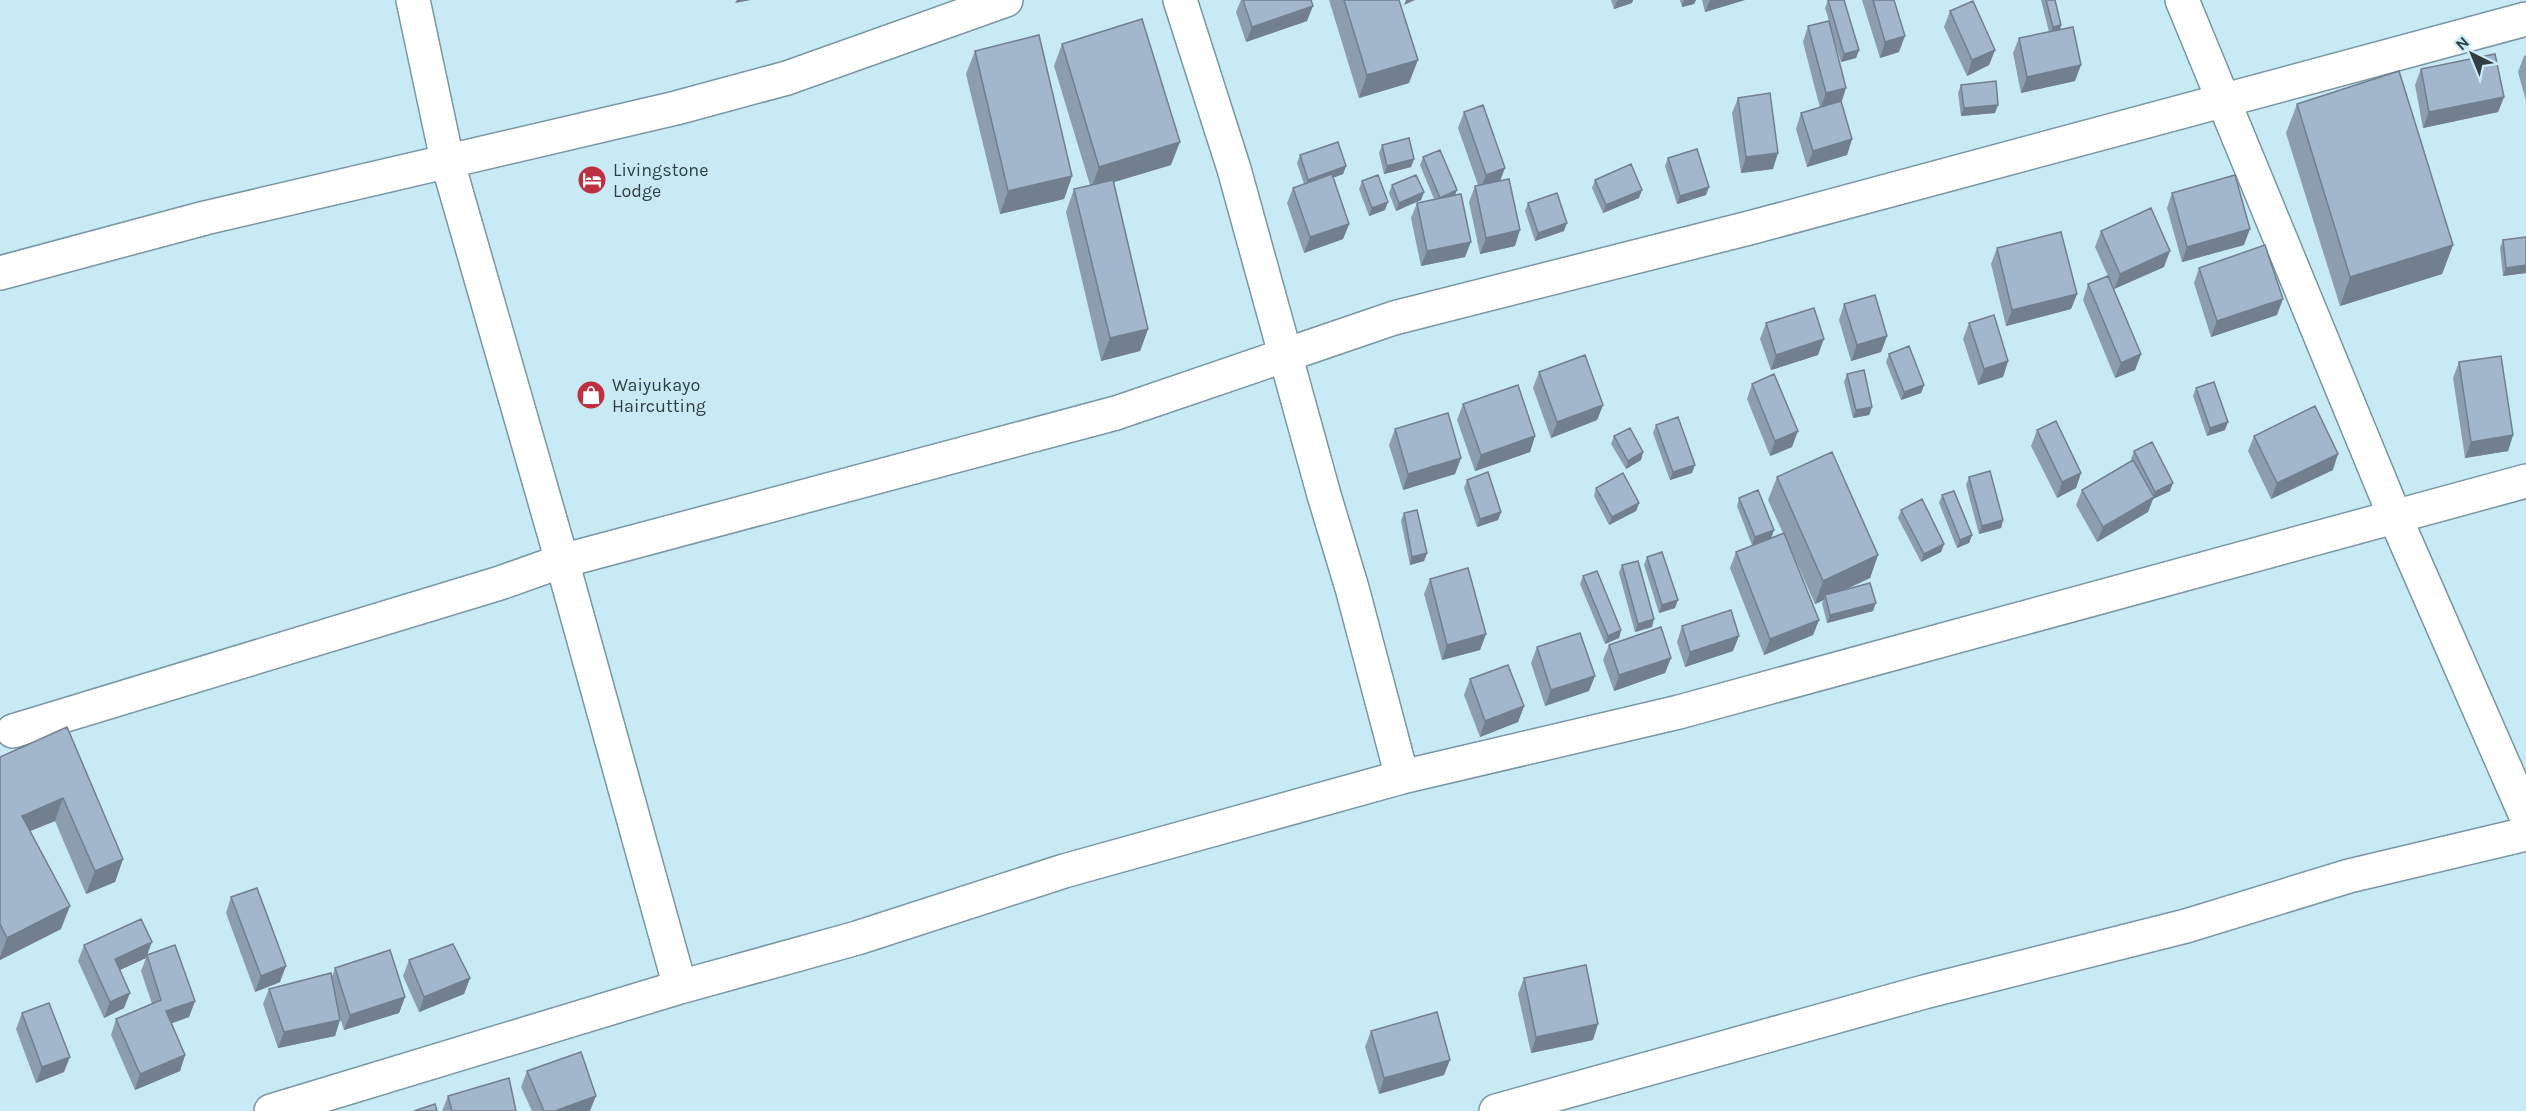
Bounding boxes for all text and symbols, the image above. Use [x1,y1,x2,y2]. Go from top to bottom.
north arrow [2442,24,2502,84]
text: N [2451,33,2473,54]
place label: Livingstone Lodge [613,159,708,202]
hotel icon: Livingstone Lodge [576,164,608,196]
place label: Waiyukayo Haircutting [612,374,706,417]
shop icon: Waiyukayo Haircutting [575,379,607,411]

